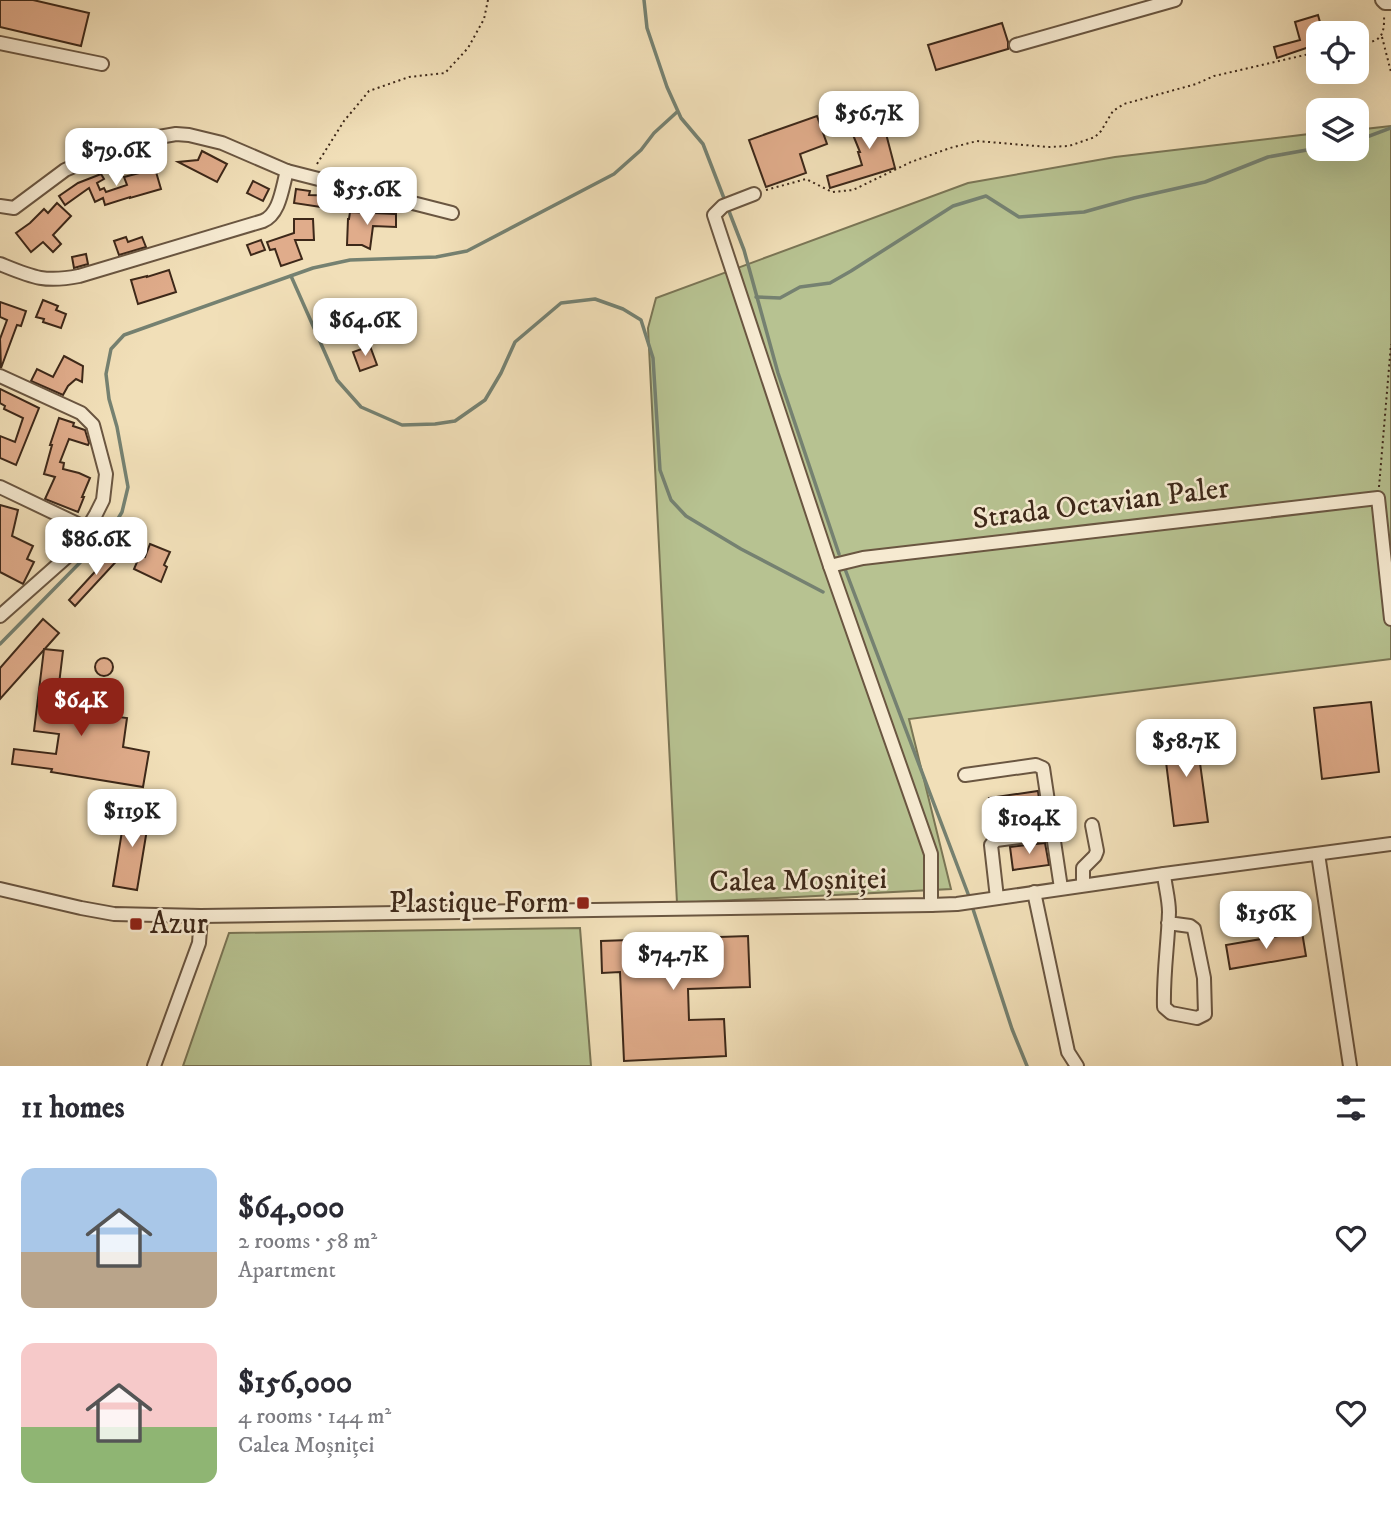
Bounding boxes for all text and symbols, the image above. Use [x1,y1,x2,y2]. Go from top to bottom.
map controls [1306,21,1369,161]
button: locate [1306,21,1369,84]
pin: $56.7K [812,92,926,151]
button: layers [1306,98,1369,161]
text: $56.7K [835,99,903,128]
pin: $79.6K [59,128,173,188]
text: $79.6K [81,136,151,165]
pin: $55.6K [310,168,424,227]
text: $55.6K [333,175,401,204]
pin: $64.6K [308,298,422,358]
text: $64.6K [329,306,401,335]
street label: Strada Octavian Paler [971,470,1231,538]
pin: $86.6K [39,518,153,577]
text: $86.6K [61,525,131,554]
pin: $64K [40,678,122,738]
text: $64K [54,686,108,715]
pin: $58.7K [1129,720,1243,779]
text: $58.7K [1152,727,1220,756]
pin: $119K [83,790,181,849]
pin: $104K [980,796,1078,856]
text: $119K [103,797,161,826]
text: $104K [998,804,1060,833]
street label: Calea Moșniței [709,861,887,901]
place label: Plastique Form [389,885,569,922]
pin: $156K [1217,892,1315,951]
marker: Plastique Form [575,895,591,911]
text: $156K [1236,899,1296,928]
place label: Azur [150,906,208,943]
marker: Azur [128,916,144,932]
pin: $74.7K [616,932,730,992]
text: $74.7K [638,940,708,969]
icon: filters [1332,1089,1370,1127]
text: 11 homes [21,1090,125,1127]
text: $64,000 [238,1190,344,1227]
icon: home [77,1196,161,1280]
icon: heart [1332,1219,1370,1257]
text: 2 rooms · 58 m² [238,1227,377,1256]
text: Apartment [238,1256,336,1285]
text: $156,000 [238,1365,352,1402]
icon: home [77,1371,161,1455]
icon: heart [1332,1394,1370,1432]
text: 4 rooms · 144 m² [238,1402,391,1431]
text: Calea Moșniței [238,1431,374,1460]

